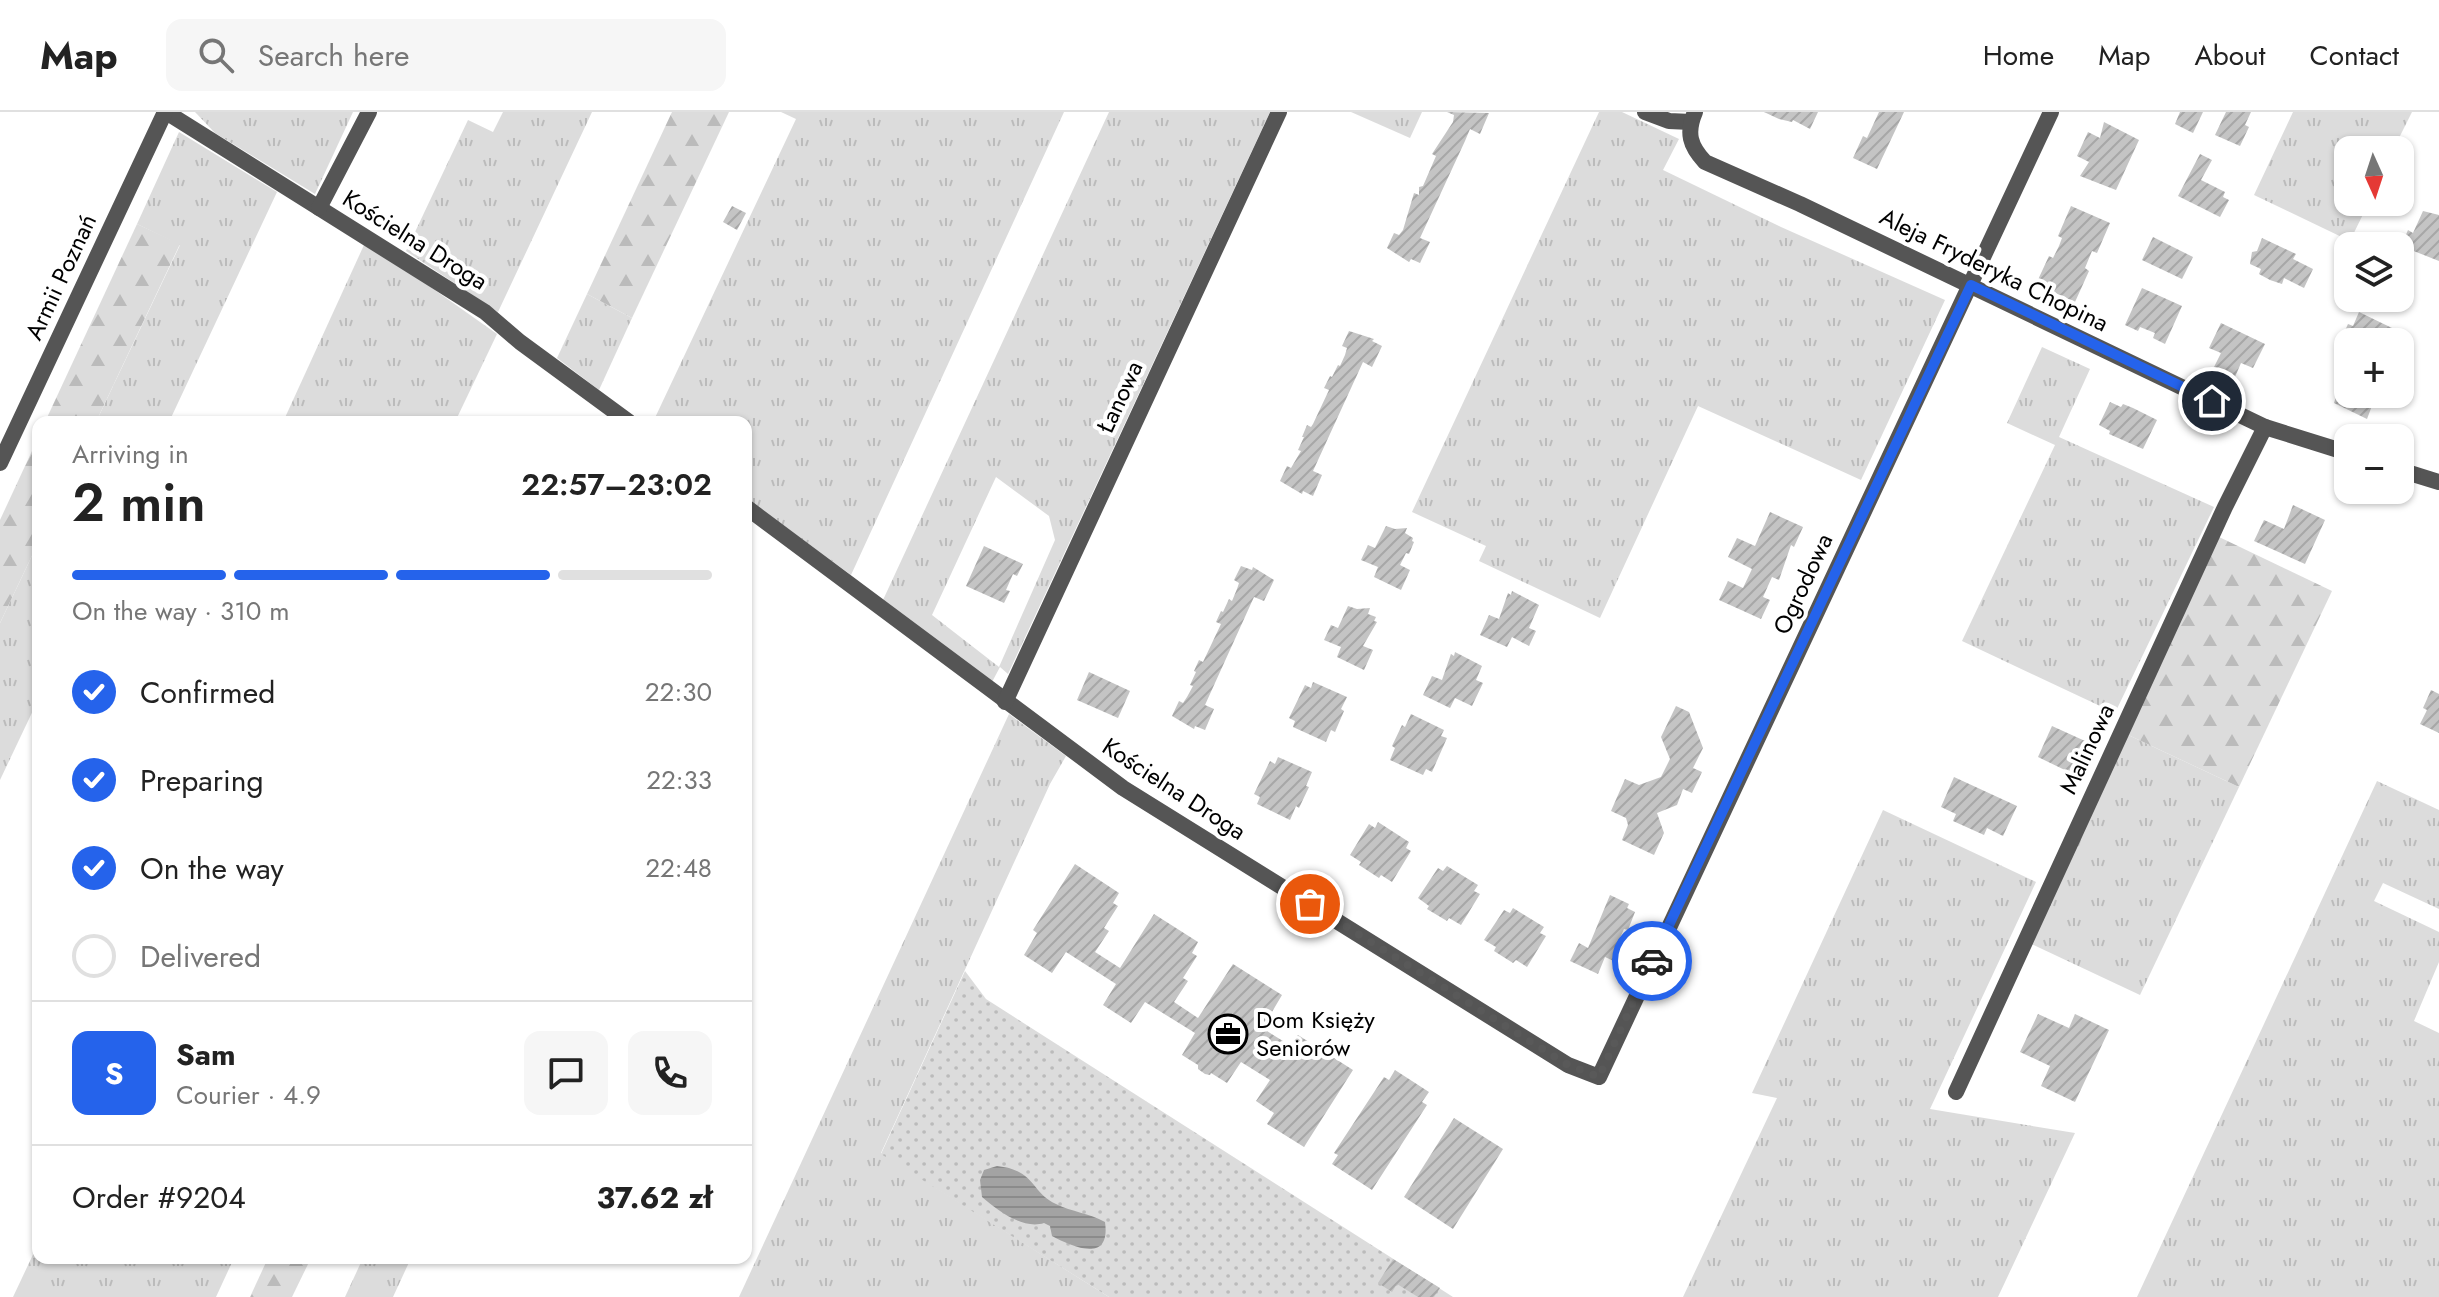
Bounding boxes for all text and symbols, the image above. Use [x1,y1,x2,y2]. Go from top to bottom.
search box [166,19,726,91]
text: Map [40,28,118,83]
icon: search [194,33,238,77]
text: Search here [258,34,410,77]
text: Home [1983,35,2054,76]
text: Map [2098,35,2150,76]
text: About [2194,35,2266,76]
text: Contact [2310,35,2399,76]
north arrow [2334,136,2414,216]
map controls [2334,136,2414,504]
street label: Kościelna Droga [336,181,495,298]
street label: Aleja Fryderyka Chopina [1874,199,2114,340]
street label: Armii Poznań [16,208,105,346]
button: layers [2334,232,2414,312]
button: + [2334,328,2414,408]
street label: Łanowa [1087,355,1151,439]
pin [2178,367,2246,435]
icon: home [2190,379,2234,423]
button: − [2334,424,2414,504]
text: Arriving in [72,435,189,473]
text: 22:57–23:02 [521,463,712,506]
text: 2 min [72,465,205,541]
street label: Ogrodowa [1764,527,1841,640]
text: On the way · 310 m [72,592,290,630]
icon: check [72,670,116,714]
text: Confirmed [140,671,275,714]
text: 22:30 [645,673,712,711]
street label: Malinowa [2050,698,2123,800]
street label: Kościelna Droga [1096,729,1253,848]
icon: check [72,758,116,802]
text: Preparing [140,759,264,802]
text: 22:33 [646,761,712,799]
icon: check [72,846,116,890]
text: On the way [140,847,284,890]
text: 22:48 [645,849,712,887]
pin [1276,870,1344,938]
icon: bag [1288,882,1332,926]
courier [1612,921,1692,1001]
text: Delivered [140,935,261,978]
icon: car [1630,939,1674,983]
place label: Dom Księży Seniorów [1256,1002,1375,1065]
office icon: Dom Księży Seniorów [1207,1013,1249,1055]
button: chat [524,1031,608,1115]
button: phone [628,1031,712,1115]
text: Sam [176,1033,236,1076]
text: S [105,1052,123,1095]
text: Courier · 4.9 [176,1076,321,1114]
text: Order #9204 [72,1176,246,1219]
text: 37.62 zł [597,1176,712,1219]

